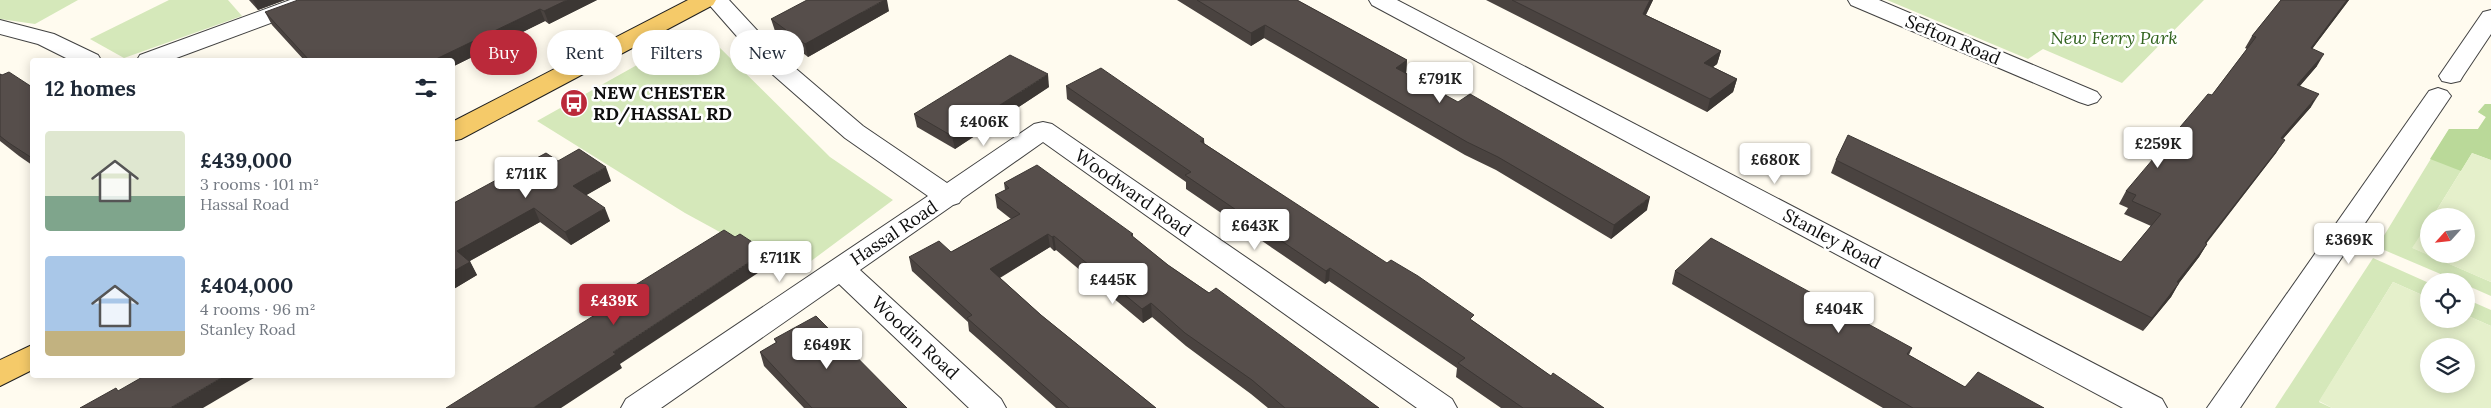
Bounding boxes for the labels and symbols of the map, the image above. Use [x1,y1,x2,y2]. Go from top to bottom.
street label: Sefton Road [1902,9,2004,70]
park label: New Ferry Park [2050,26,2178,49]
pin: £791K [1405,62,1475,104]
place label: NEW CHESTER RD/HASSAL RD [593,81,732,125]
bus stop icon: NEW CHESTER RD/HASSAL RD [559,88,589,118]
pin: £406K [949,104,1019,147]
pin: £259K [2123,126,2193,169]
pin: £680K [1740,142,1810,185]
street label: Woodward Road [1070,144,1196,242]
pin: £711K [491,156,561,199]
street label: Hassal Road [846,195,942,270]
street label: Stanley Road [1779,203,1885,274]
pin: £643K [1220,208,1290,251]
north arrow [2420,208,2475,262]
pin: £369K [2314,222,2384,265]
pin: £711K [745,240,815,283]
pin: £445K [1078,262,1148,305]
pin: £439K [579,284,649,326]
street label: Woodin Road [867,291,964,384]
pin: £404K [1804,292,1874,334]
pin: £649K [792,328,862,370]

